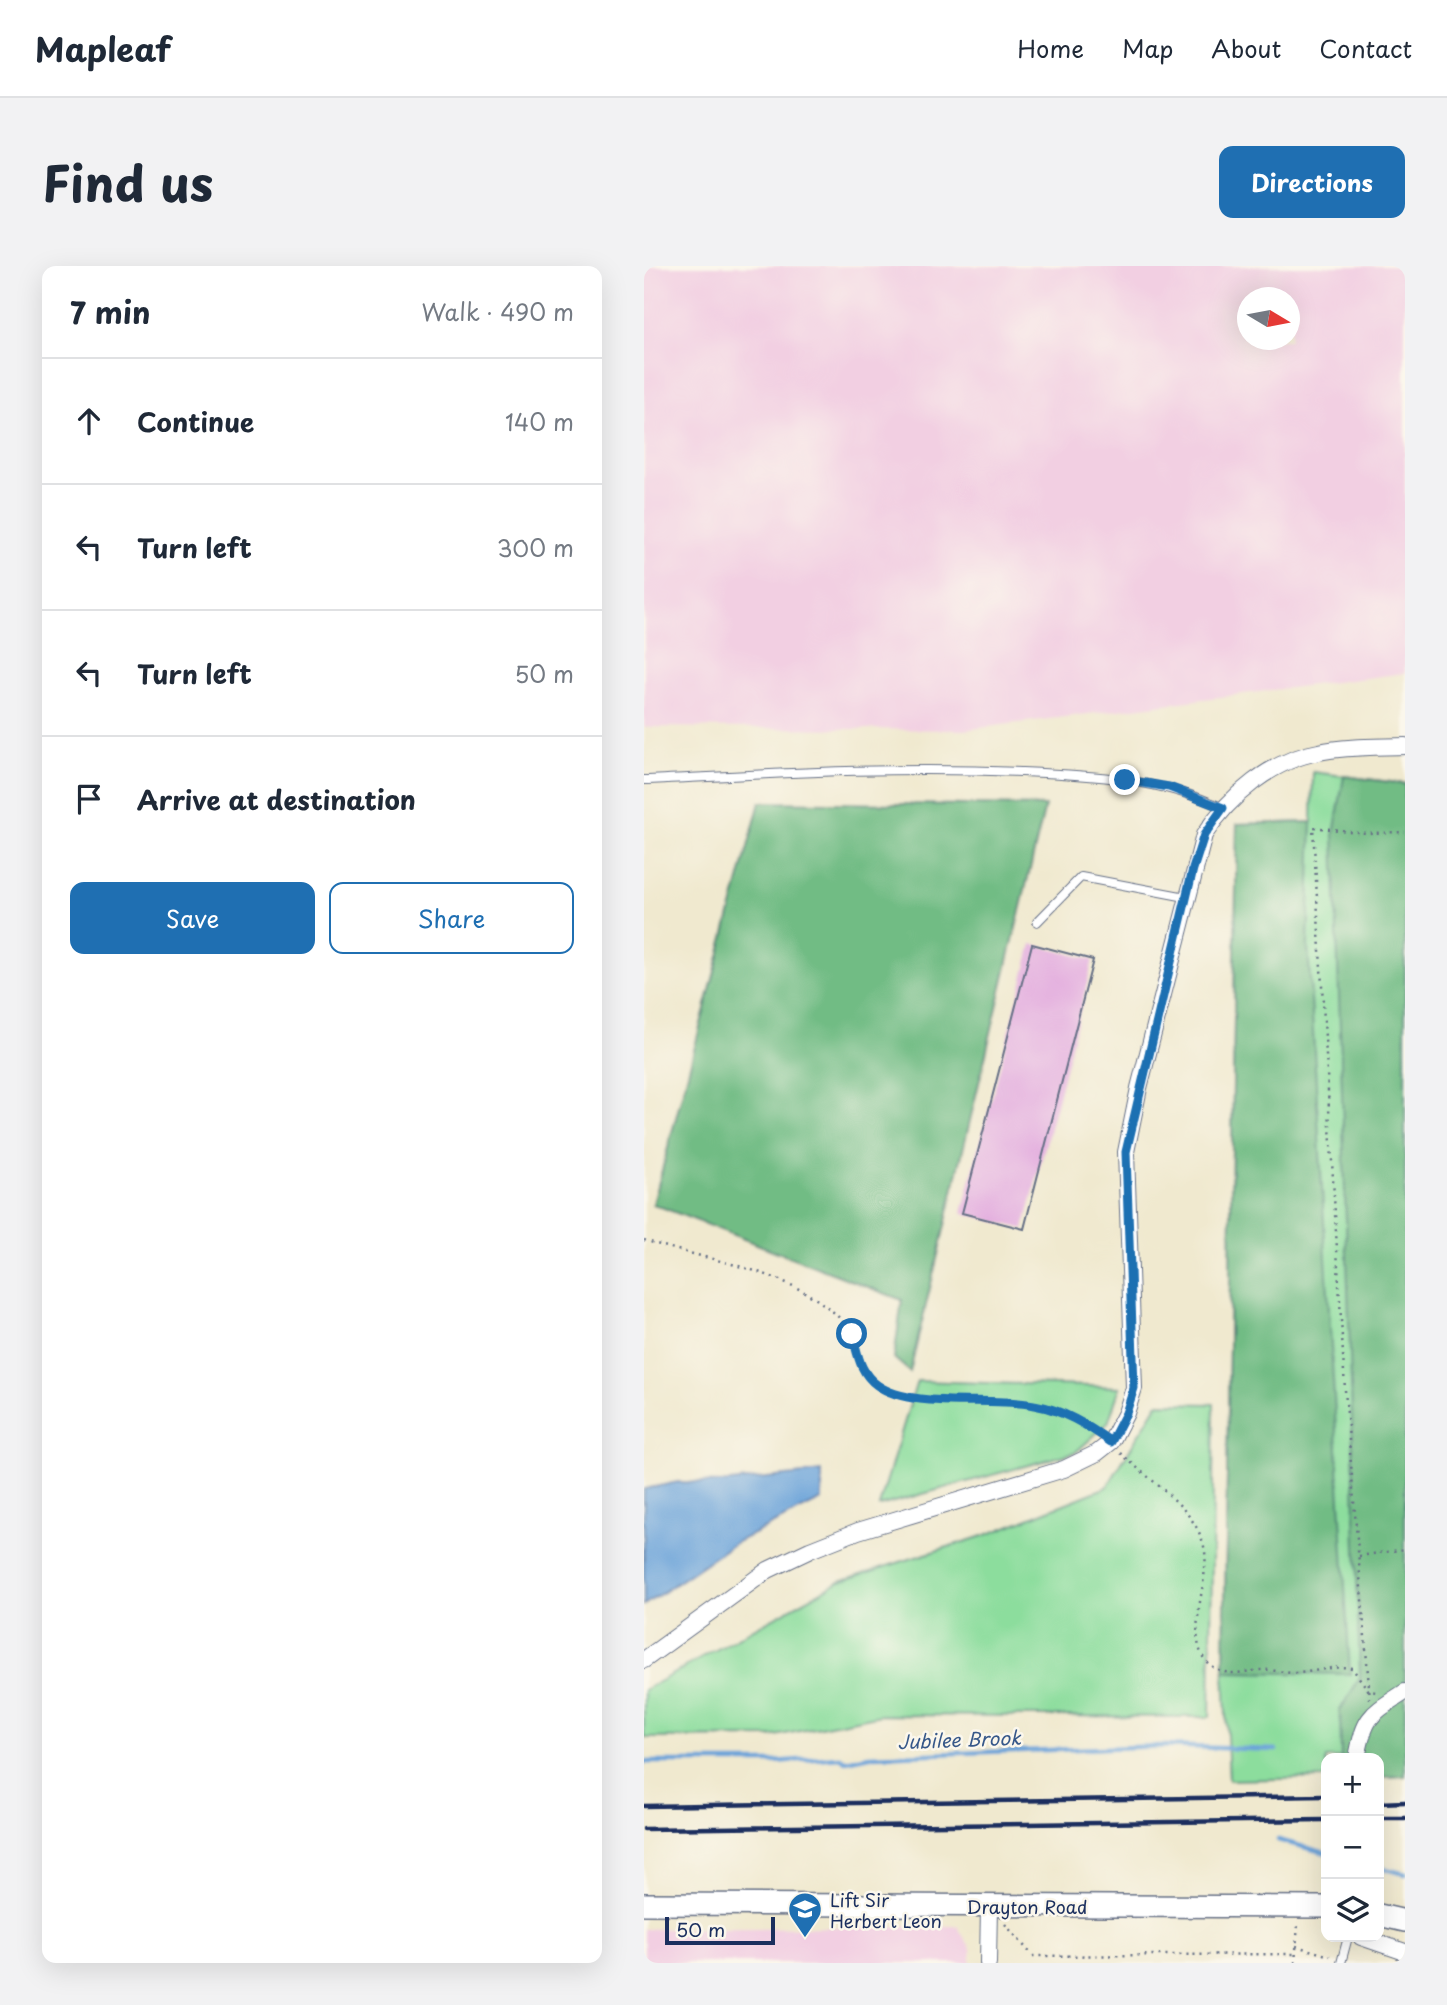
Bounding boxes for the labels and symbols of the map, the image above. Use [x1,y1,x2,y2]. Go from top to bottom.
north arrow [1237,287,1300,350]
route end [1109,764,1140,795]
route start [836,1318,867,1349]
water label: Jubilee Brook [897,1723,1022,1755]
place label: Lift Sir Herbert Leon [830,1886,942,1934]
school or university icon: Lift Sir Herbert Leon [786,1890,824,1939]
street label: Drayton Road [967,1893,1087,1920]
scale bar [665,1914,775,1946]

